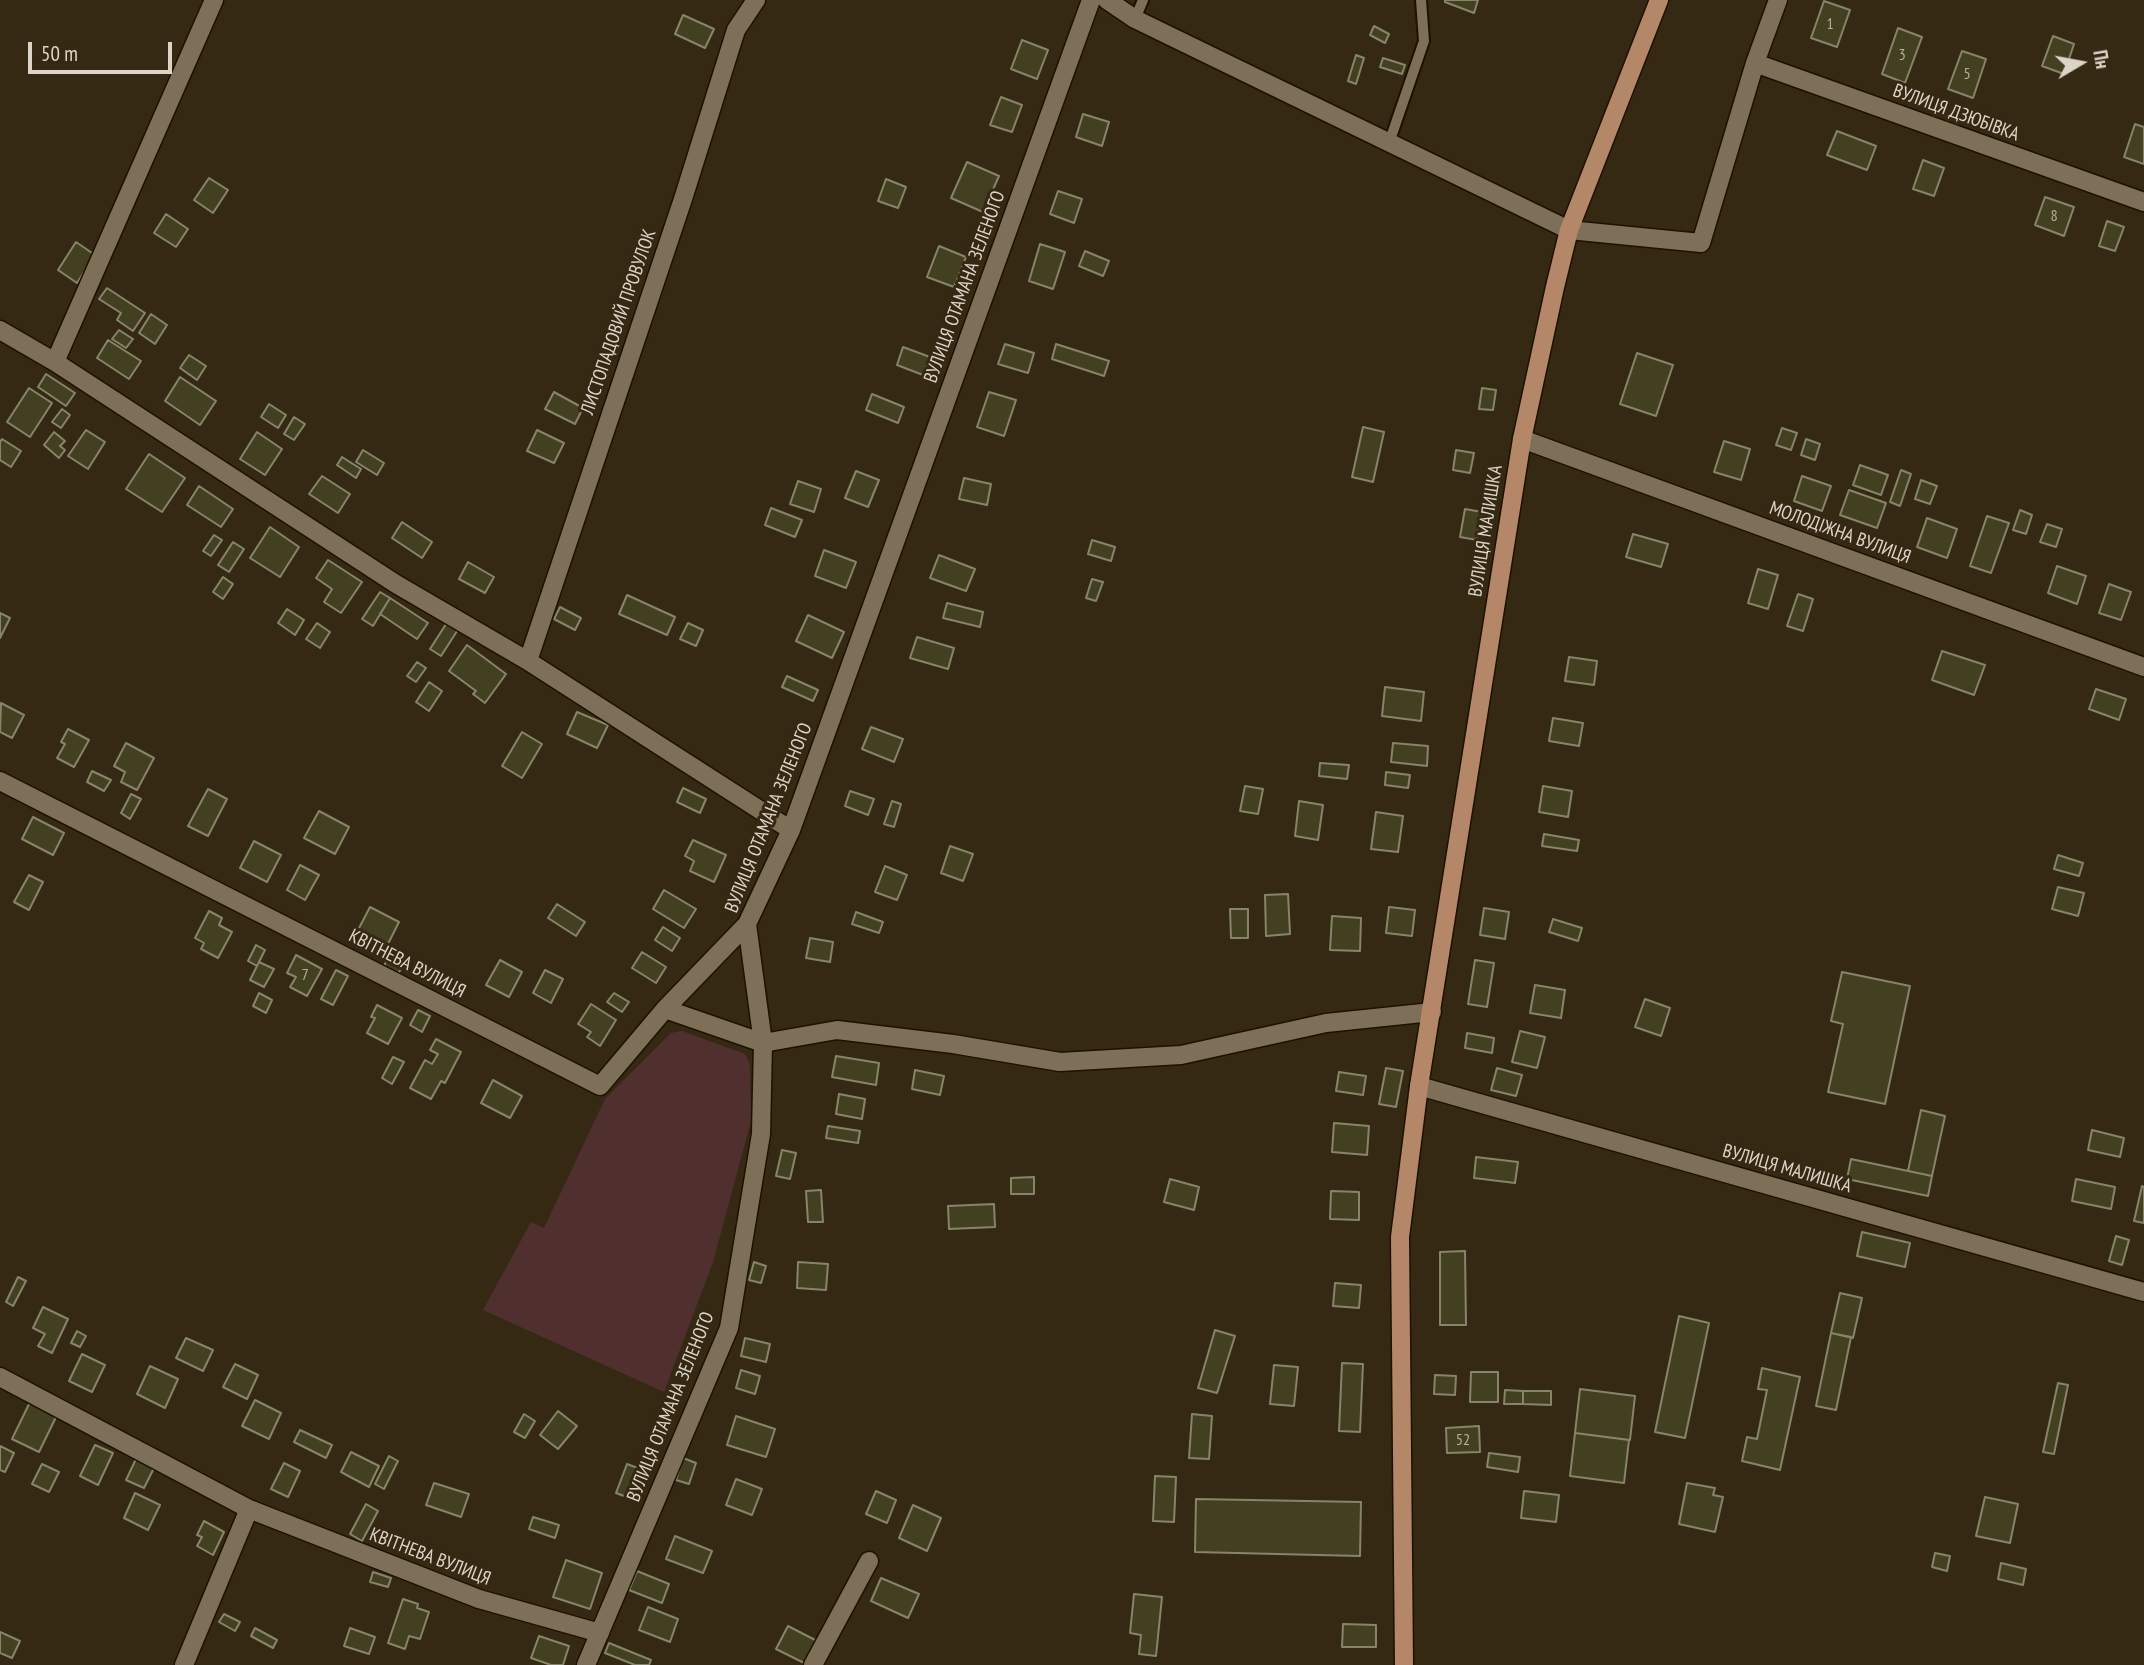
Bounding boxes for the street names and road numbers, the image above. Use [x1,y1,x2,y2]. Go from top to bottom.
street label: ВУЛИЦЯ ДЗЮБІВКА [1890,80,2022,146]
street label: ВУЛИЦЯ ОТАМАНА ЗЕЛЕНОГО [920,188,1010,386]
street label: ЛИСТОПАДОВИЙ ПРОВУЛОК [577,226,661,418]
street label: ВУЛИЦЯ МАЛИШКА [1464,464,1508,598]
street label: МОЛОДІЖНА ВУЛИЦЯ [1766,497,1914,569]
street label: ВУЛИЦЯ ОТАМАНА ЗЕЛЕНОГО [721,720,817,916]
street label: КВІТНЕВА ВУЛИЦЯ [345,925,469,1003]
street label: ВУЛИЦЯ МАЛИШКА [1720,1140,1854,1198]
street label: ВУЛИЦЯ ОТАМАНА ЗЕЛЕНОГО [623,1309,719,1505]
street label: КВІТНЕВА ВУЛИЦЯ [366,1523,494,1591]

